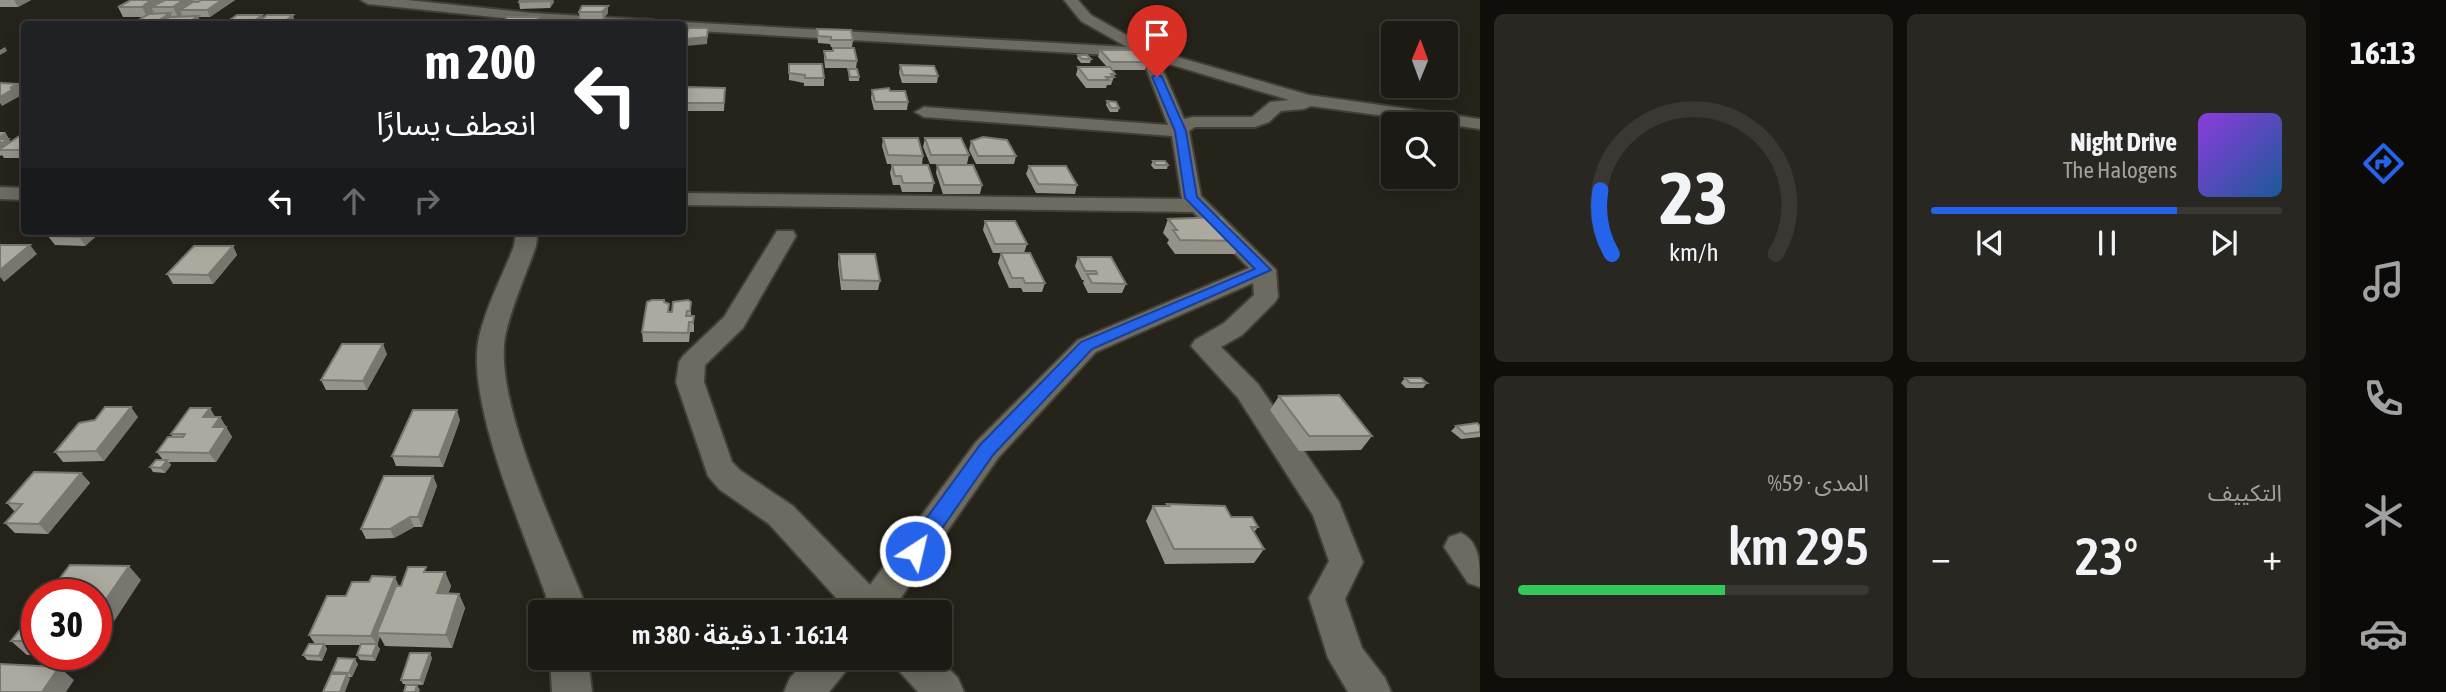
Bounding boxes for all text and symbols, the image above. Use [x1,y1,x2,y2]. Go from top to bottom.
pin [1127,5,1187,77]
icon: arrive [1138,16,1176,54]
north arrow [1381,21,1458,98]
map controls [1381,21,1458,189]
text: 200 m [425,33,536,89]
text: 16:13 [2350,34,2416,71]
icon: left [560,49,651,140]
text: انعطف يسارًا [376,105,536,142]
button: search [1381,112,1458,189]
text: Night Drive [2070,127,2177,157]
icon: directions [2359,139,2408,188]
text: 23 [1659,156,1728,239]
text: The Halogens [2063,157,2177,183]
icon: left [262,182,300,220]
icon: ahead [335,182,373,220]
icon: right [408,182,446,220]
icon: previous [1971,224,2009,262]
icon: pause [2088,224,2126,262]
icon: next [2205,224,2243,262]
text: km/h [1669,238,1718,266]
icon: music [2359,257,2408,306]
icon: phone [2359,374,2408,423]
text: المدى · 59% [1767,470,1869,496]
text: التكييف [2208,480,2282,506]
icon: climate [2359,491,2408,540]
position arrow [878,514,952,588]
text: 295 km [1728,516,1869,576]
text: 23° [2075,526,2138,586]
text: − [1931,535,1951,578]
text: + [2262,535,2282,578]
speed limit sign: 30 [21,579,112,670]
icon: car [2359,609,2408,658]
text: 16:14 · 1 دقيقة · 380 m [632,620,848,650]

